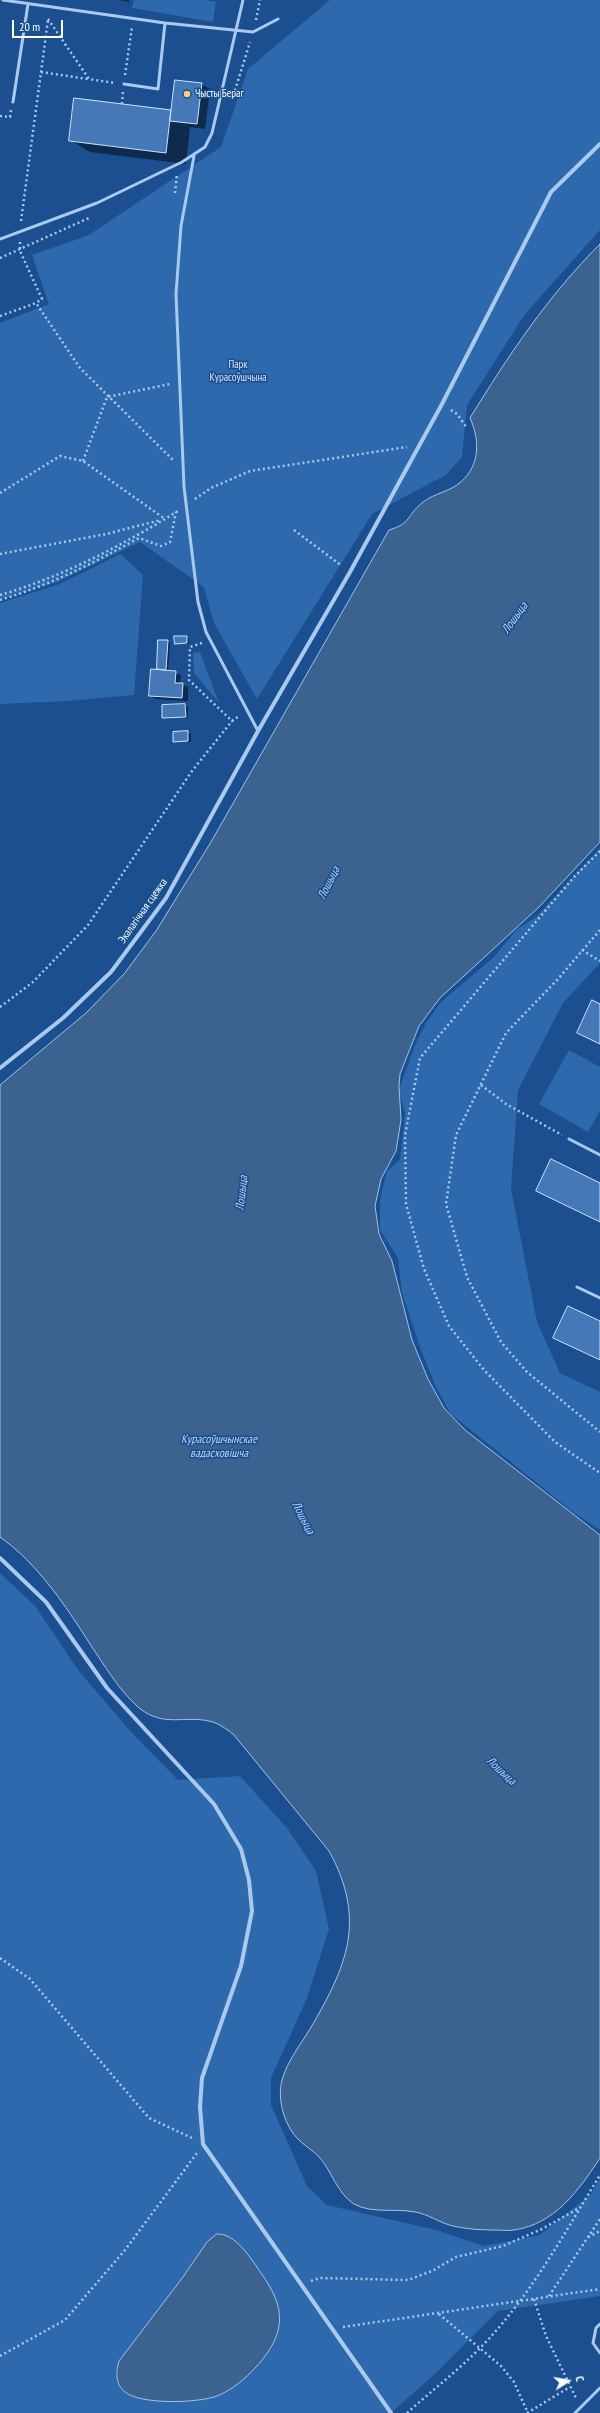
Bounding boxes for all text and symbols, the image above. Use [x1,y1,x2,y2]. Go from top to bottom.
scale bar [14,12,65,38]
text: 20 m [19,19,40,34]
place label: Чысты Бераг [195,87,244,101]
marker: Чысты Бераг [182,89,192,99]
park label: Парк Курасоўшчына [209,358,267,384]
water label: Лошыца [499,600,531,636]
water label: Лошыца [315,864,343,902]
street label: Экалагічная сцежка [116,876,170,946]
water label: Лошыца [233,1175,251,1211]
water label: Курасоўшчынскае вадасховішча [181,1433,257,1461]
water label: Лошыца [289,1499,317,1537]
water label: Лошыца [483,1754,519,1788]
north arrow [548,2361,588,2401]
text: С [572,2375,587,2383]

